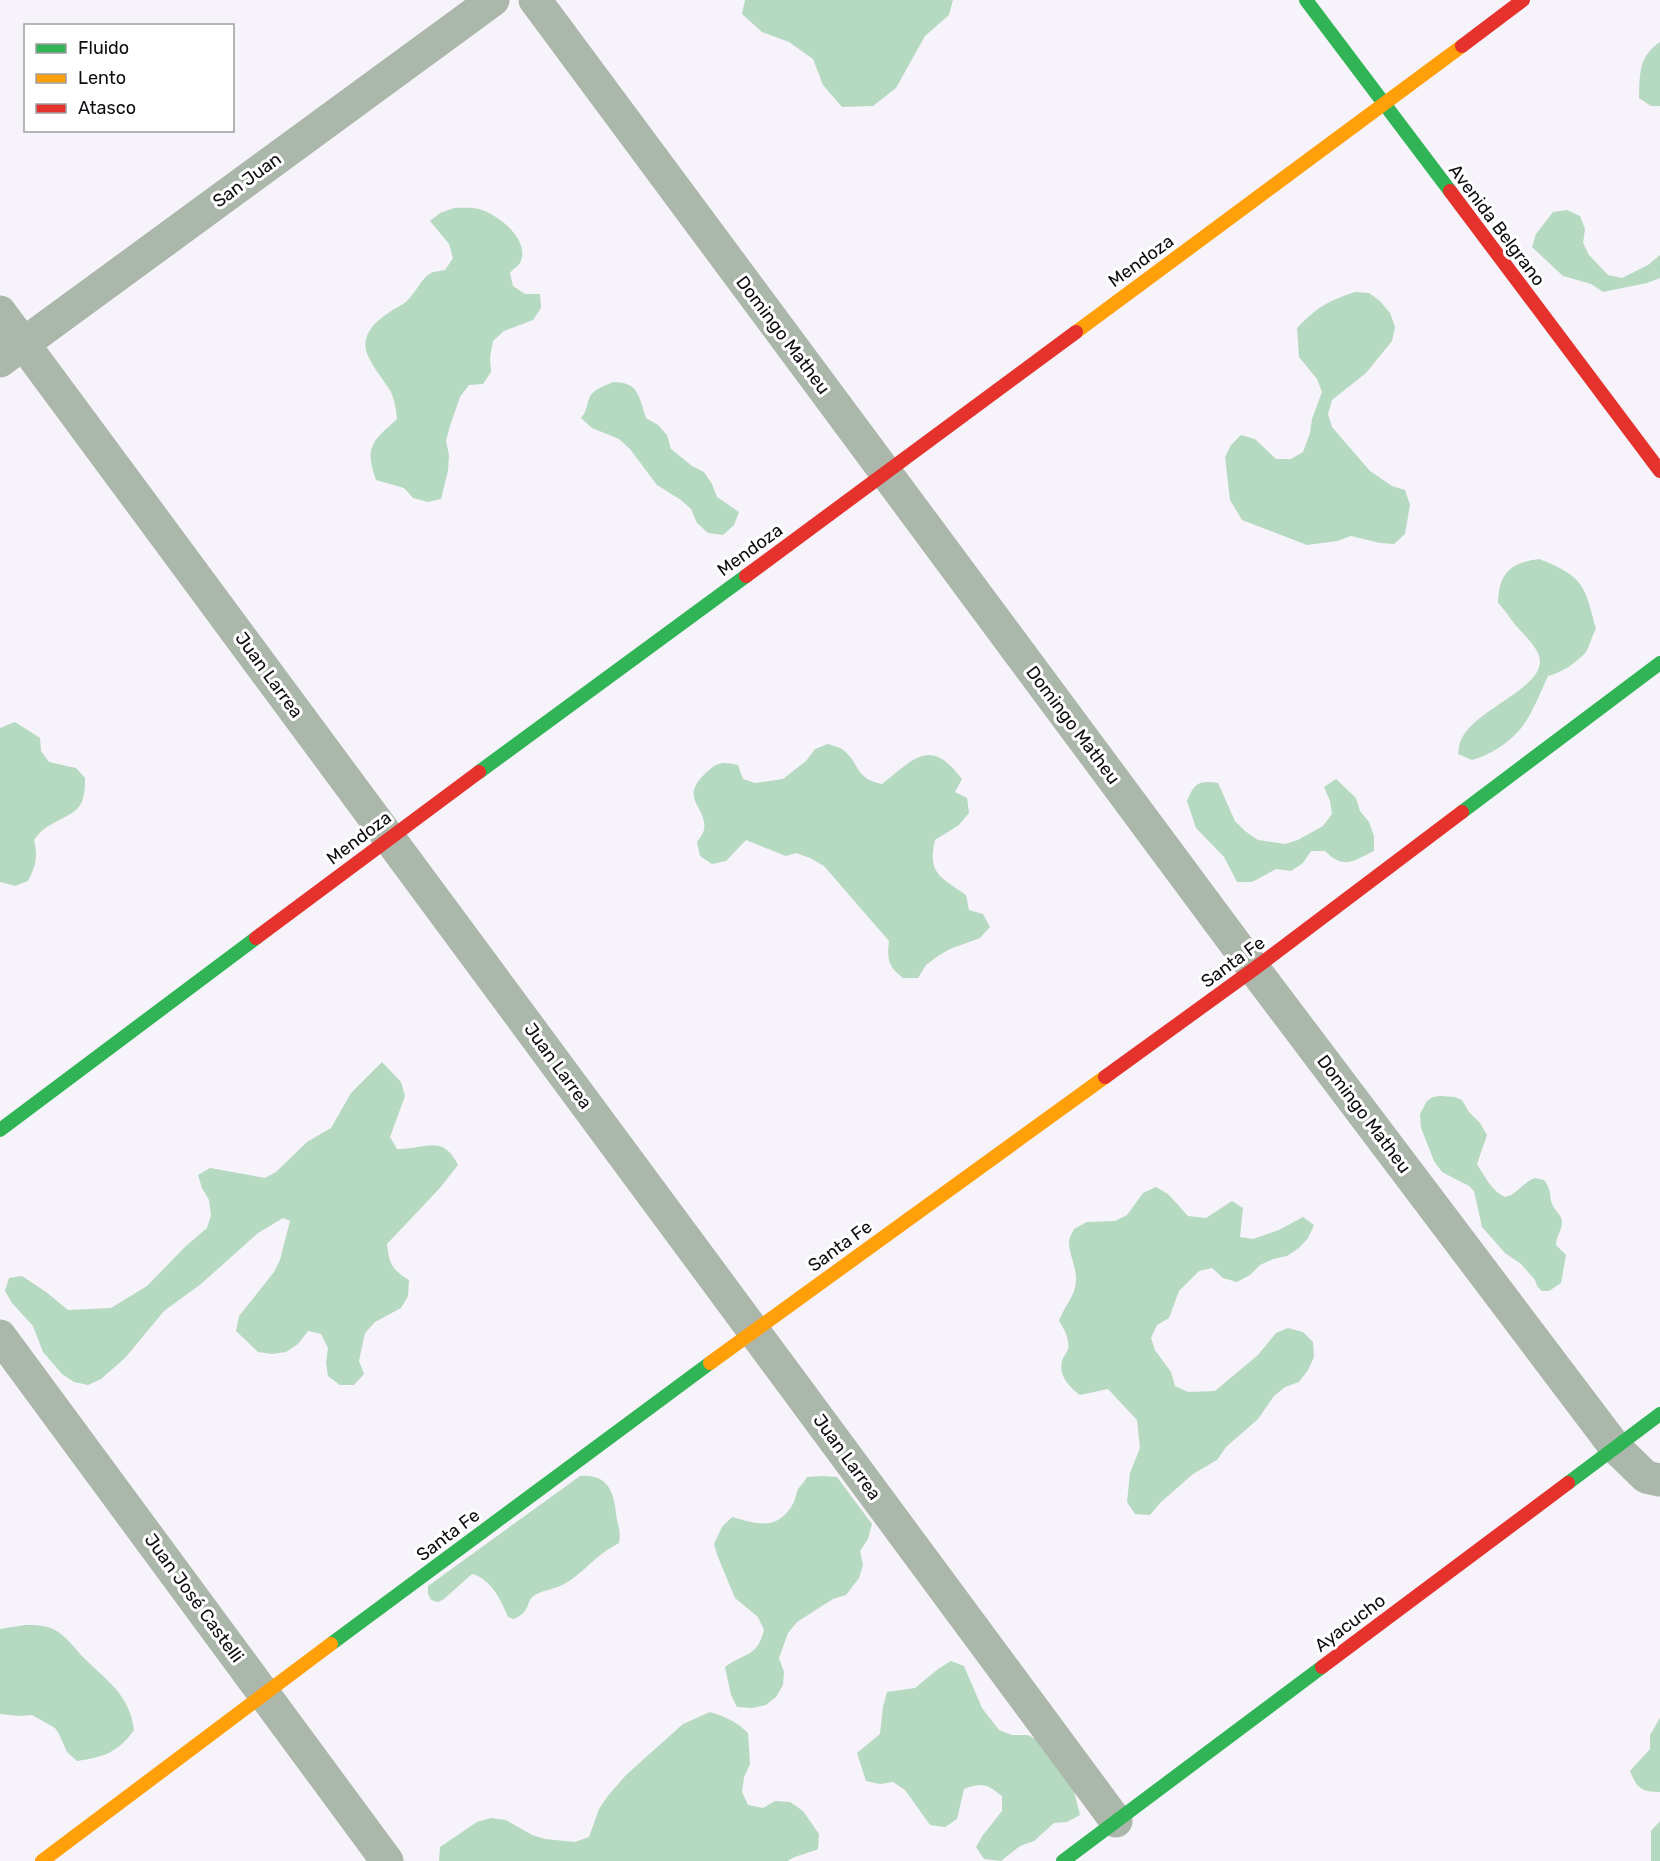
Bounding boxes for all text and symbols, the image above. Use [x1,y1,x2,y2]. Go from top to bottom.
legend [24,24,234,132]
text: Fluido [78,37,129,59]
text: Lento [78,67,126,89]
text: Atasco [78,97,136,119]
street label: San Juan [208,148,286,212]
street label: Avenida Belgrano [1444,160,1550,290]
street label: Mendoza [1104,230,1178,292]
street label: Domingo Matheu [731,271,835,399]
street label: Mendoza [713,519,787,581]
street label: Juan Larrea [230,628,308,722]
street label: Domingo Matheu [1021,661,1125,789]
street label: Mendoza [322,807,396,869]
street label: Santa Fe [1197,931,1269,993]
street label: Juan Larrea [519,1019,597,1113]
street label: Domingo Matheu [1312,1050,1416,1178]
street label: Santa Fe [804,1215,876,1277]
street label: Juan Larrea [808,1410,886,1504]
street label: Santa Fe [412,1504,484,1566]
street label: Juan José Castelli [140,1529,248,1667]
street label: Ayacucho [1310,1589,1390,1657]

